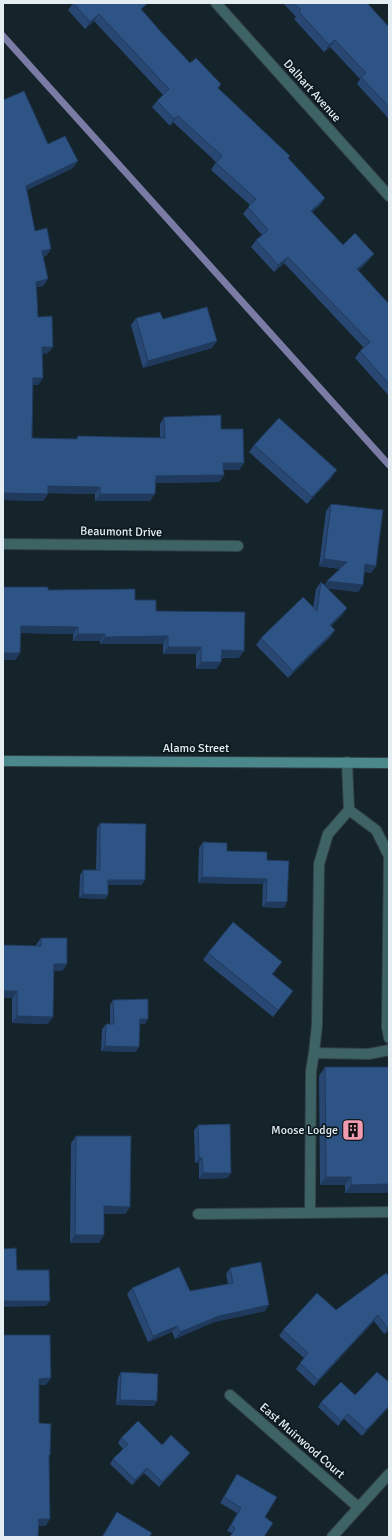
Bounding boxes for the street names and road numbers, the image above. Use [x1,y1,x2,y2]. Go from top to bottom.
street label: Dalhart Avenue [280,57,344,125]
street label: Beaumont Drive [80,524,162,540]
street label: Alamo Street [163,741,229,756]
street label: East Muirwood Court [256,1400,348,1482]

